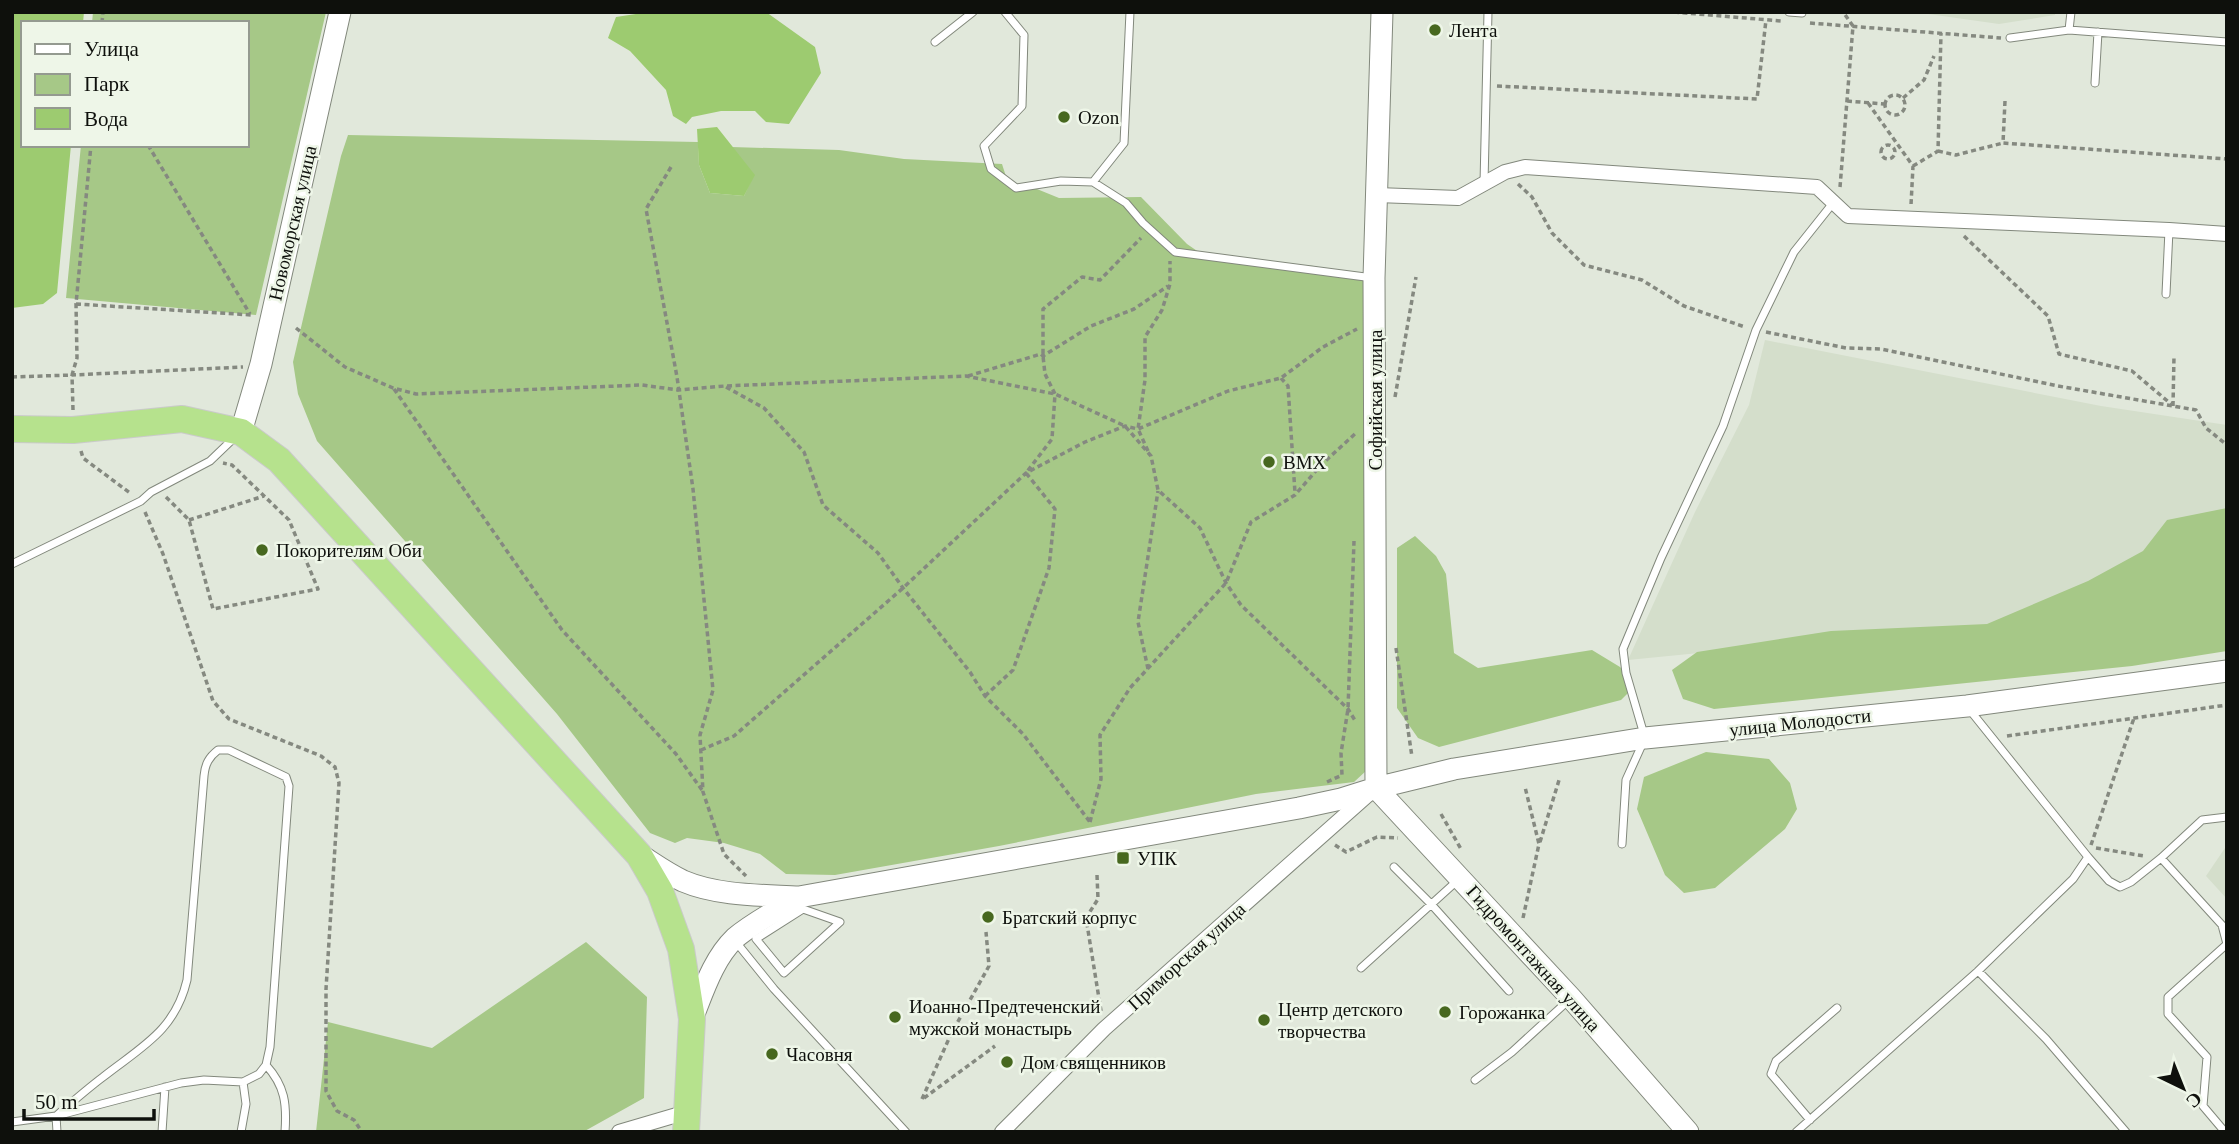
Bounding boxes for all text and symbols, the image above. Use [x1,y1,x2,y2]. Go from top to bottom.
place label: Лента [1449,20,1498,41]
legend [21,21,248,147]
marker: Лента [1427,22,1443,38]
text: Улица [84,37,139,61]
text: Парк [84,72,130,96]
text: Вода [84,107,129,131]
place label: Ozon [1078,107,1120,128]
marker: Ozon [1056,109,1072,125]
street label: Новоморская улица [264,143,321,303]
street label: Софийская улица [1365,329,1386,471]
place label: BMX [1283,452,1327,473]
marker: BMX [1261,454,1277,470]
place label: Покорителям Оби [276,540,422,561]
marker: Покорителям Оби [254,542,270,558]
street label: улица Молодости [1728,705,1872,740]
place label: УПК [1137,848,1177,869]
marker: УПК [1115,850,1131,866]
street label: Гидромонтажная улица [1462,881,1605,1036]
street label: Приморская улица [1123,898,1250,1015]
place label: Братский корпус [1002,907,1137,928]
marker: Братский корпус [980,909,996,925]
place label: Иоанно-Предтеченский мужской монастырь [909,996,1100,1039]
place label: Центр детского творчества [1278,999,1403,1042]
place label: Горожанка [1459,1002,1546,1023]
marker: Горожанка [1437,1004,1453,1020]
marker: Иоанно-Предтеченский мужской монастырь [887,1009,903,1025]
marker: Центр детского творчества [1256,1012,1272,1028]
place label: Часовня [786,1044,853,1065]
marker: Часовня [764,1046,780,1062]
place label: Дом священников [1021,1052,1166,1073]
north arrow [2148,1053,2218,1123]
marker: Дом священников [999,1054,1015,1070]
scale bar [24,1078,154,1122]
text: С [2182,1088,2206,1112]
text: 50 m [35,1090,78,1114]

